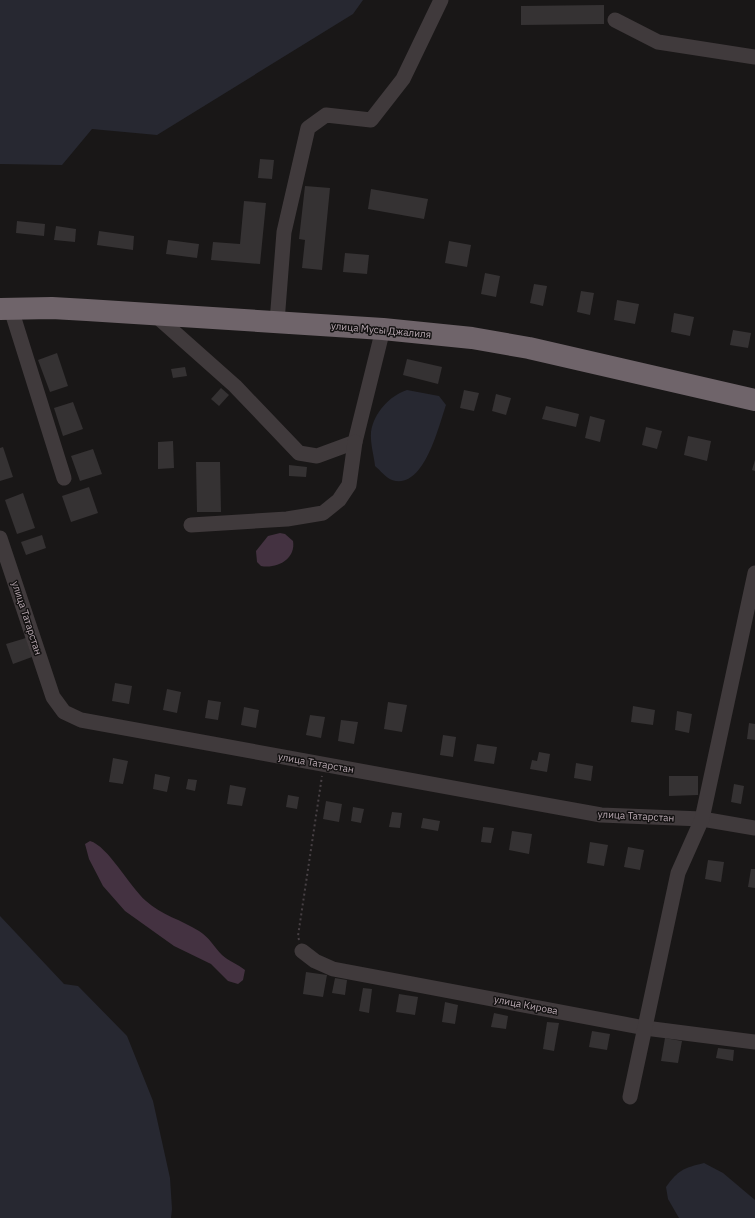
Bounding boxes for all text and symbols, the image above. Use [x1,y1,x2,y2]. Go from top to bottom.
street label: улица Мусы Джалиля [330,319,432,341]
street label: улица Татарстан [9,579,45,657]
street label: улица Татарстан [277,750,355,776]
street label: улица Татарстан [597,807,675,825]
street label: улица Кирова [493,992,560,1018]

